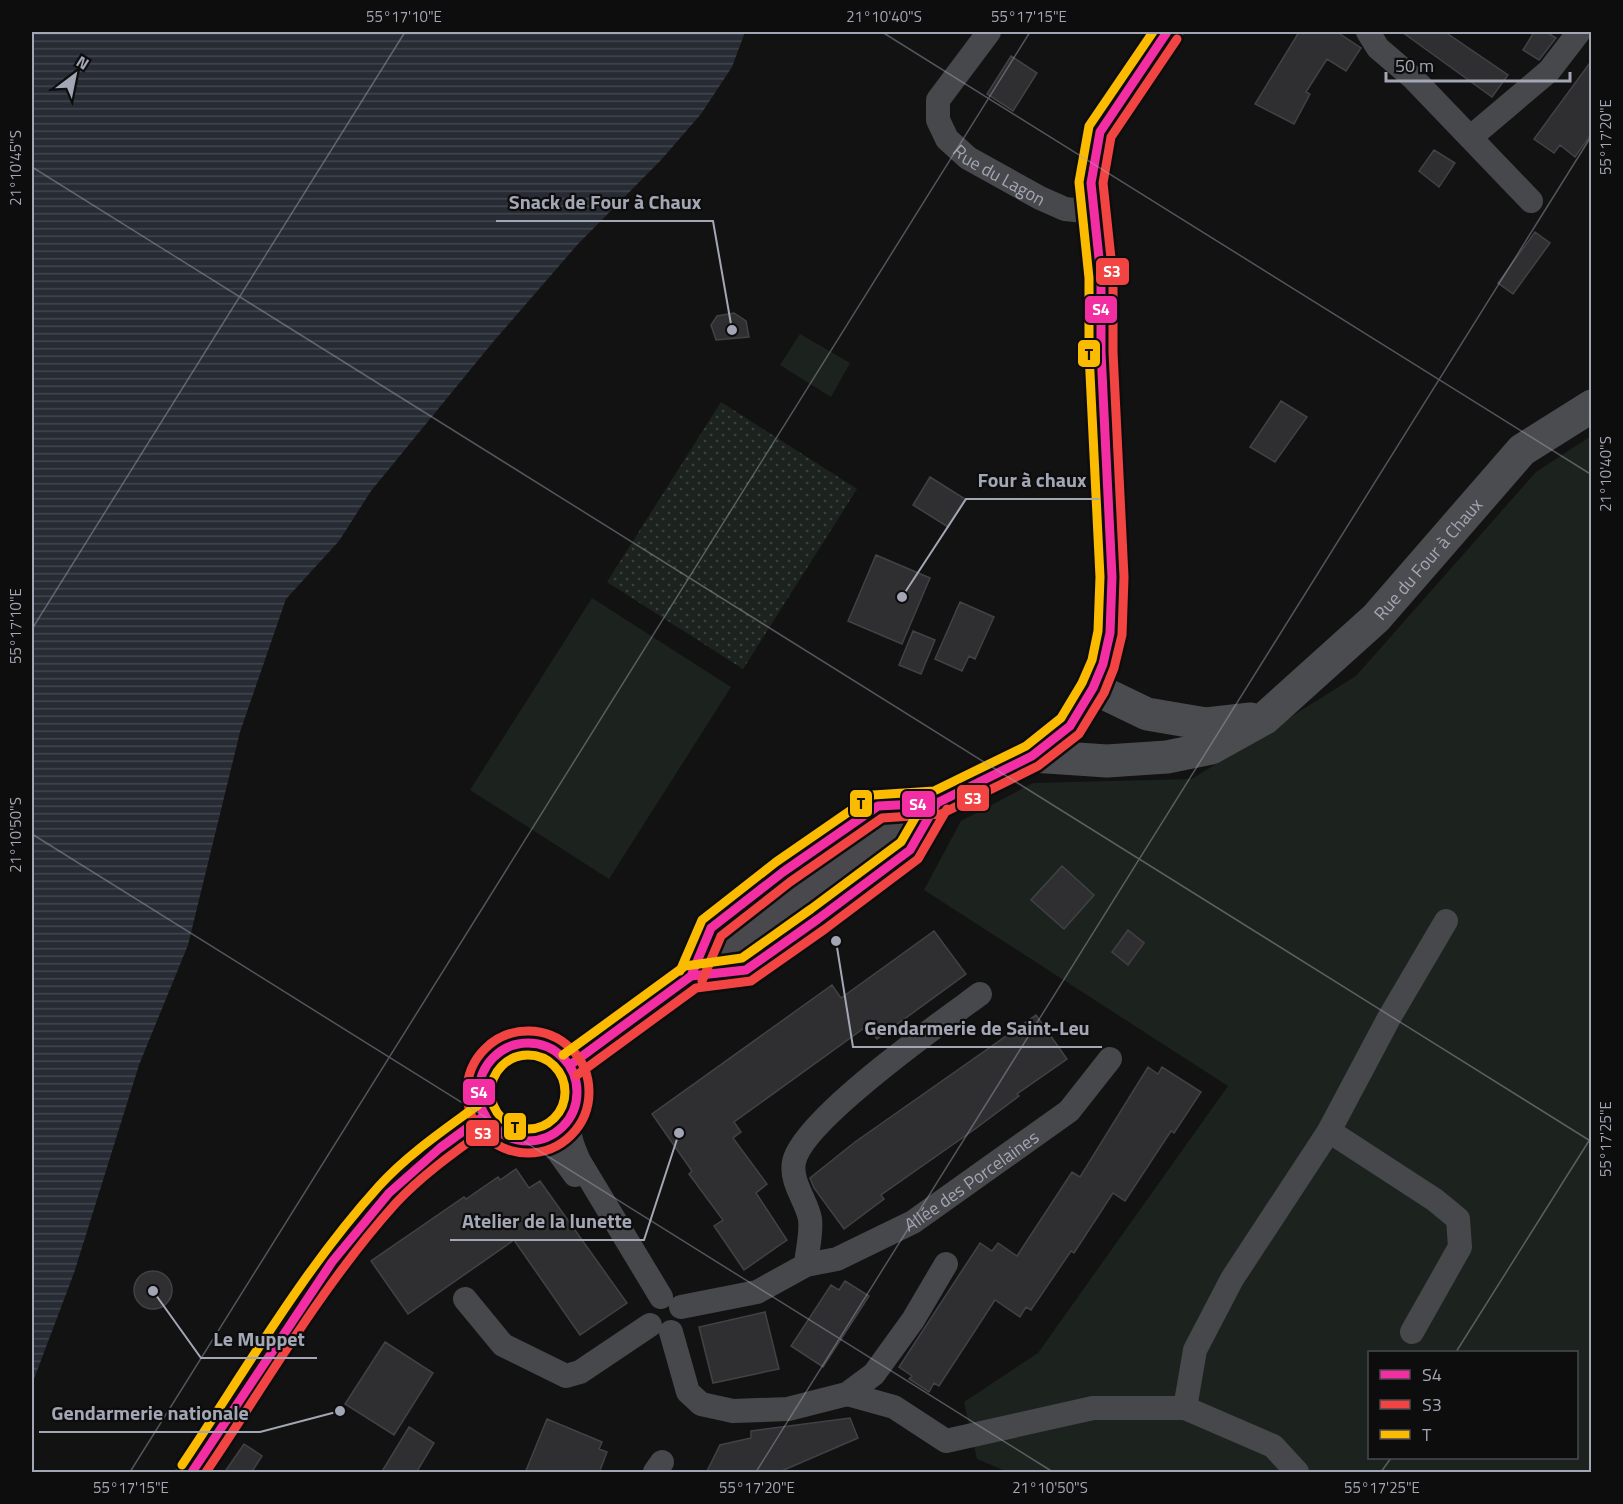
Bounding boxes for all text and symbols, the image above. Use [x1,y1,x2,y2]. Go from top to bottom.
text: 55°17'10"E [366,5,442,28]
text: 21°10'40"S [846,5,922,28]
text: 55°17'15"E [991,5,1067,28]
north arrow [45,45,105,105]
scale bar [1386,45,1570,83]
text: N [72,49,94,75]
text: 50 m [1395,52,1434,79]
text: 55°17'20"E [1594,99,1617,175]
text: 21°10'45"S [4,130,27,206]
street label: Rue du Lagon [947,137,1051,212]
callout: Snack de Four à Chaux [496,183,713,221]
text: Snack de Four à Chaux [509,186,702,217]
line badge: S3 [1095,257,1130,286]
text: S3 [1103,259,1121,283]
line badge: S4 [1084,295,1118,324]
text: S4 [1092,297,1110,321]
line badge: T [1077,339,1101,368]
text: T [1085,342,1094,366]
text: 21°10'40"S [1594,436,1617,512]
callout: Four à chaux [966,461,1099,499]
text: Four à chaux [977,464,1087,495]
street label: Rue du Four à Chaux [1367,492,1488,626]
text: 55°17'10"E [4,588,27,664]
line badge: S3 [956,784,990,812]
text: S3 [964,786,982,810]
line badge: T [849,789,873,818]
line badge: S4 [901,790,936,818]
text: T [857,791,866,815]
text: S4 [909,792,927,816]
text: 21°10'50"S [4,797,27,873]
callout: Gendarmerie de Saint-Leu [853,1009,1102,1047]
text: Gendarmerie de Saint-Leu [864,1012,1090,1043]
line badge: S4 [462,1078,496,1106]
text: S4 [470,1080,488,1104]
text: 55°17'25"E [1594,1101,1617,1177]
line badge: T [503,1112,527,1141]
text: T [511,1115,520,1139]
line badge: S3 [465,1119,500,1147]
text: S3 [474,1121,492,1145]
street label: Allée des Porcelaines [900,1123,1044,1238]
callout: Atelier de la lunette [450,1202,644,1240]
text: Atelier de la lunette [462,1205,632,1236]
callout: Le Muppet [201,1320,317,1358]
text: Le Muppet [213,1323,305,1354]
legend [1368,1351,1578,1459]
text: S4 [1422,1361,1442,1388]
text: S3 [1422,1391,1442,1418]
callout: Gendarmerie nationale [39,1394,260,1432]
text: Gendarmerie nationale [51,1397,249,1428]
text: T [1422,1421,1432,1448]
text: 55°17'15"E [93,1476,169,1499]
text: 55°17'20"E [719,1476,795,1499]
text: 21°10'50"S [1012,1476,1088,1499]
text: 55°17'25"E [1344,1476,1420,1499]

